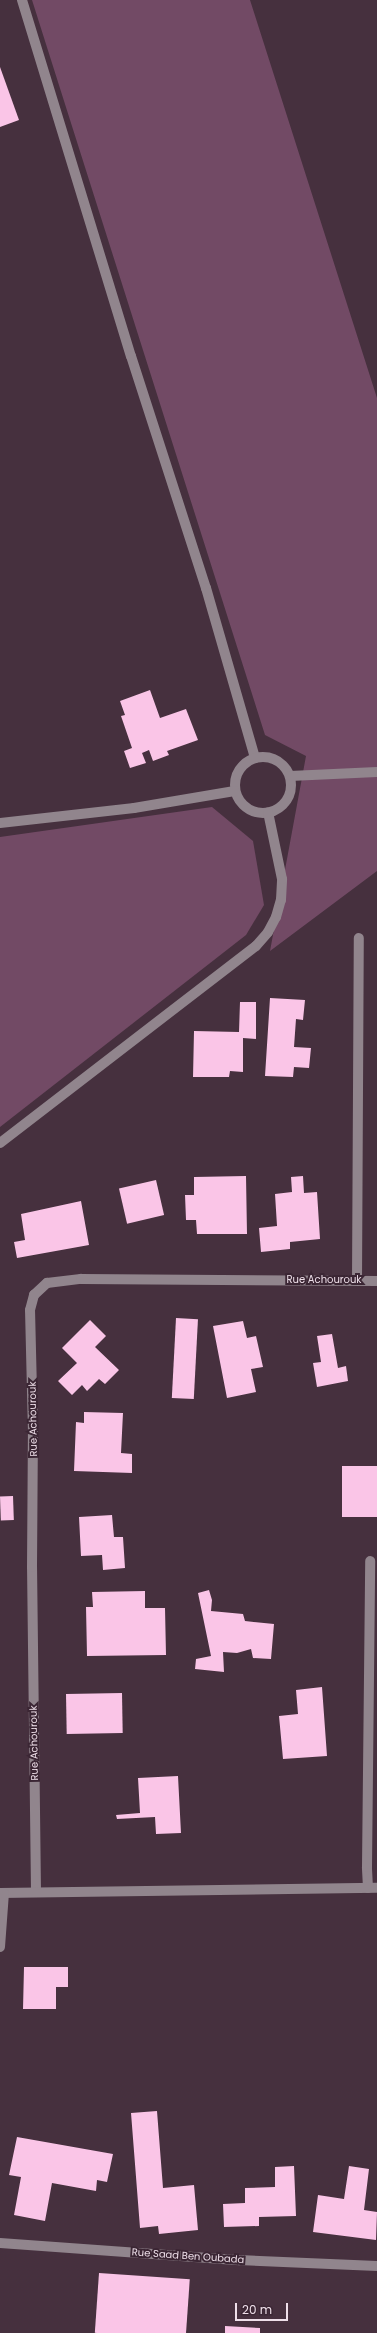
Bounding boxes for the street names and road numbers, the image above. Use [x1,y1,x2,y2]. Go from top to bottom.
street label: Rue Achourouk [286,1274,362,1286]
street label: Rue Achourouk [26,1381,40,1457]
street label: Rue Achourouk [27,1705,41,1781]
street label: Rue Saad Ben Oubada [131,2246,245,2266]

